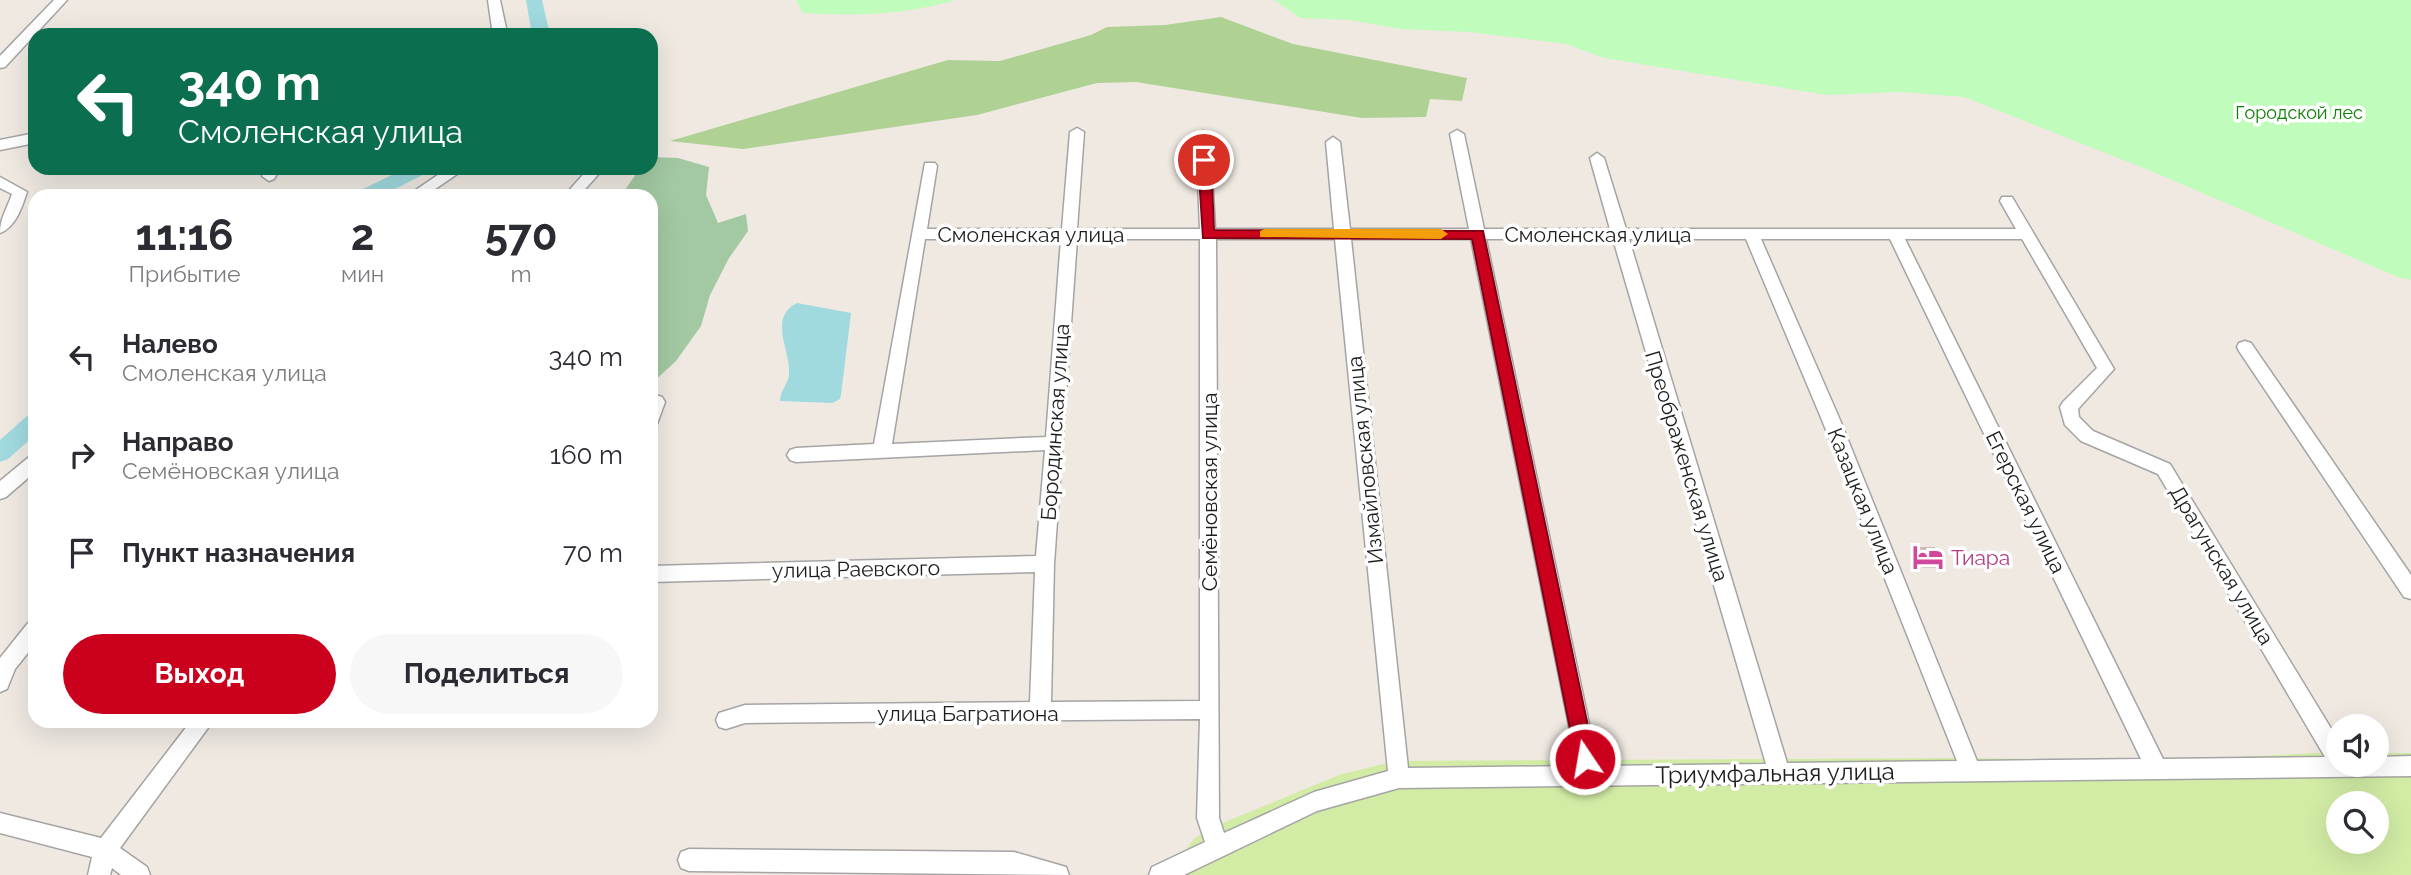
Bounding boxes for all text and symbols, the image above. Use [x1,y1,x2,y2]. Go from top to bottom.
text: 340 m [178,54,321,111]
icon: left [63,56,154,147]
park label: Городской лес [2235,102,2363,123]
text: Смоленская улица [178,113,463,150]
pin [1174,130,1234,190]
icon: arrive [1185,141,1223,179]
text: 11:16 [135,211,234,260]
text: 2 [351,211,375,260]
text: 570 [485,211,557,260]
street label: Смоленская улица [937,222,1125,247]
street label: Смоленская улица [1504,222,1692,247]
text: Прибытие [129,260,241,287]
text: мин [341,260,384,287]
text: m [511,260,532,287]
street label: Бородинская улица [1036,323,1074,521]
text: Налево [122,329,218,359]
icon: left [63,338,101,376]
text: 340 m [548,342,623,372]
street label: Преображенская улица [1640,348,1734,584]
street label: Измайловская улица [1342,355,1388,565]
text: Смоленская улица [122,359,327,386]
street label: Семёновская улица [1197,393,1222,591]
street label: Казацкая улица [1822,424,1904,578]
text: Направо [122,427,233,457]
street label: Егерская улица [1981,427,2071,577]
icon: right [63,436,101,474]
text: 160 m [550,440,623,470]
text: Семёновская улица [122,457,340,484]
street label: Драгунская улица [2165,481,2279,649]
icon: arrive [63,534,101,572]
text: Пункт назначения [122,538,355,568]
text: 70 m [563,538,623,568]
hotel icon: Тиара [1911,540,1945,574]
place label: Тиара [1951,545,2010,570]
street label: улица Раевского [772,555,940,583]
button: Выход [63,634,336,714]
button: Поделиться [350,634,623,714]
street label: улица Багратиона [877,701,1059,726]
map controls [2326,714,2389,854]
button: sound [2326,714,2389,777]
position arrow [1548,722,1622,796]
street label: Триумфальная улица [1655,756,1895,790]
button: search [2326,791,2389,854]

